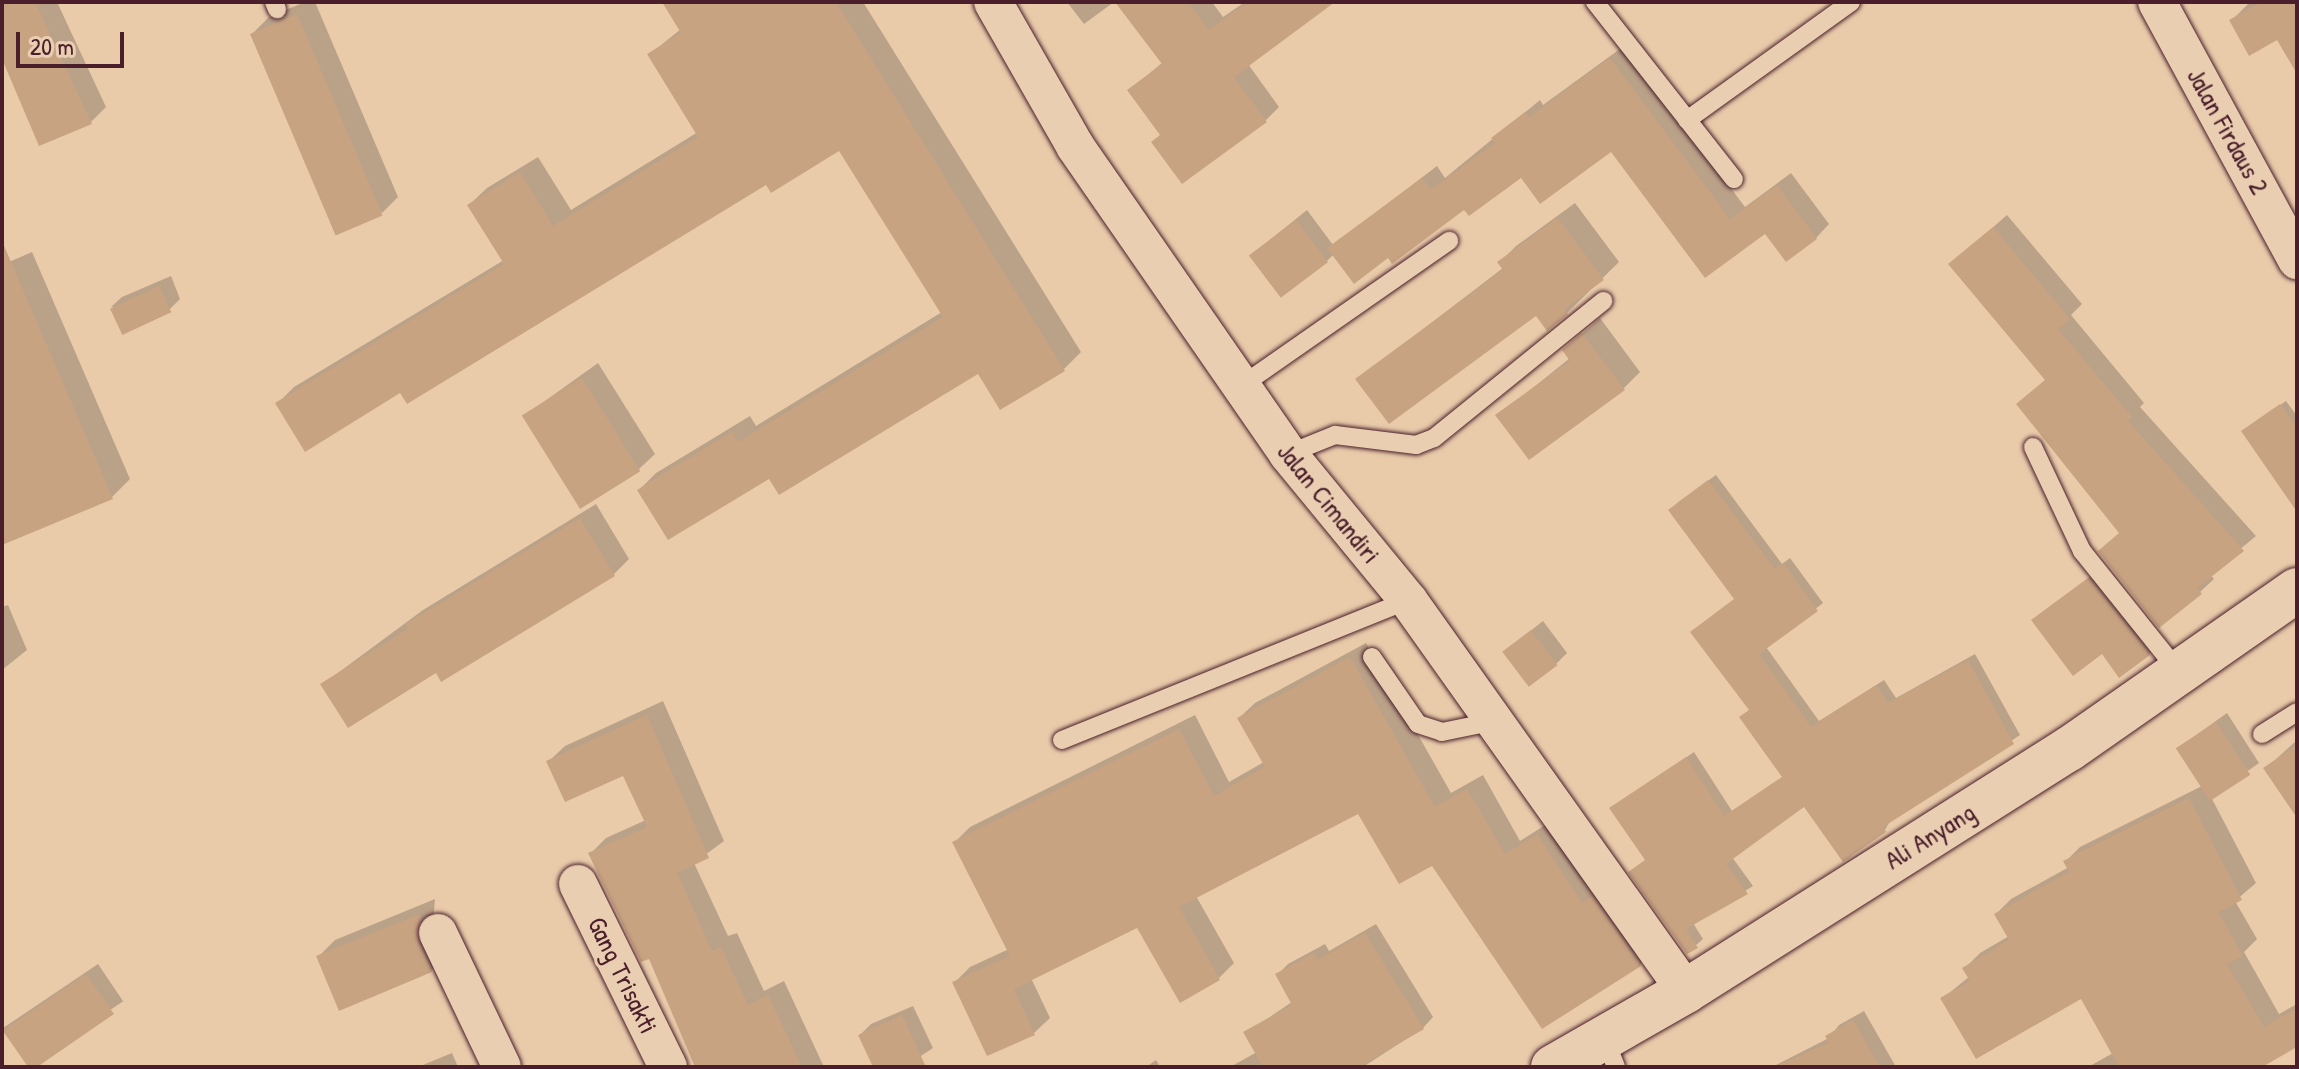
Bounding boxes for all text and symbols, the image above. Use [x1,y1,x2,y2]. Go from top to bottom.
scale bar [20,16,128,66]
text: 20 m [30,30,74,62]
street label: Jalan Firdaus 2 [2181,63,2275,199]
street label: Jalan Cimandiri [1271,436,1387,570]
street label: Ali Anyang [1879,796,1981,876]
street label: Gang Trisakti [581,912,665,1038]

